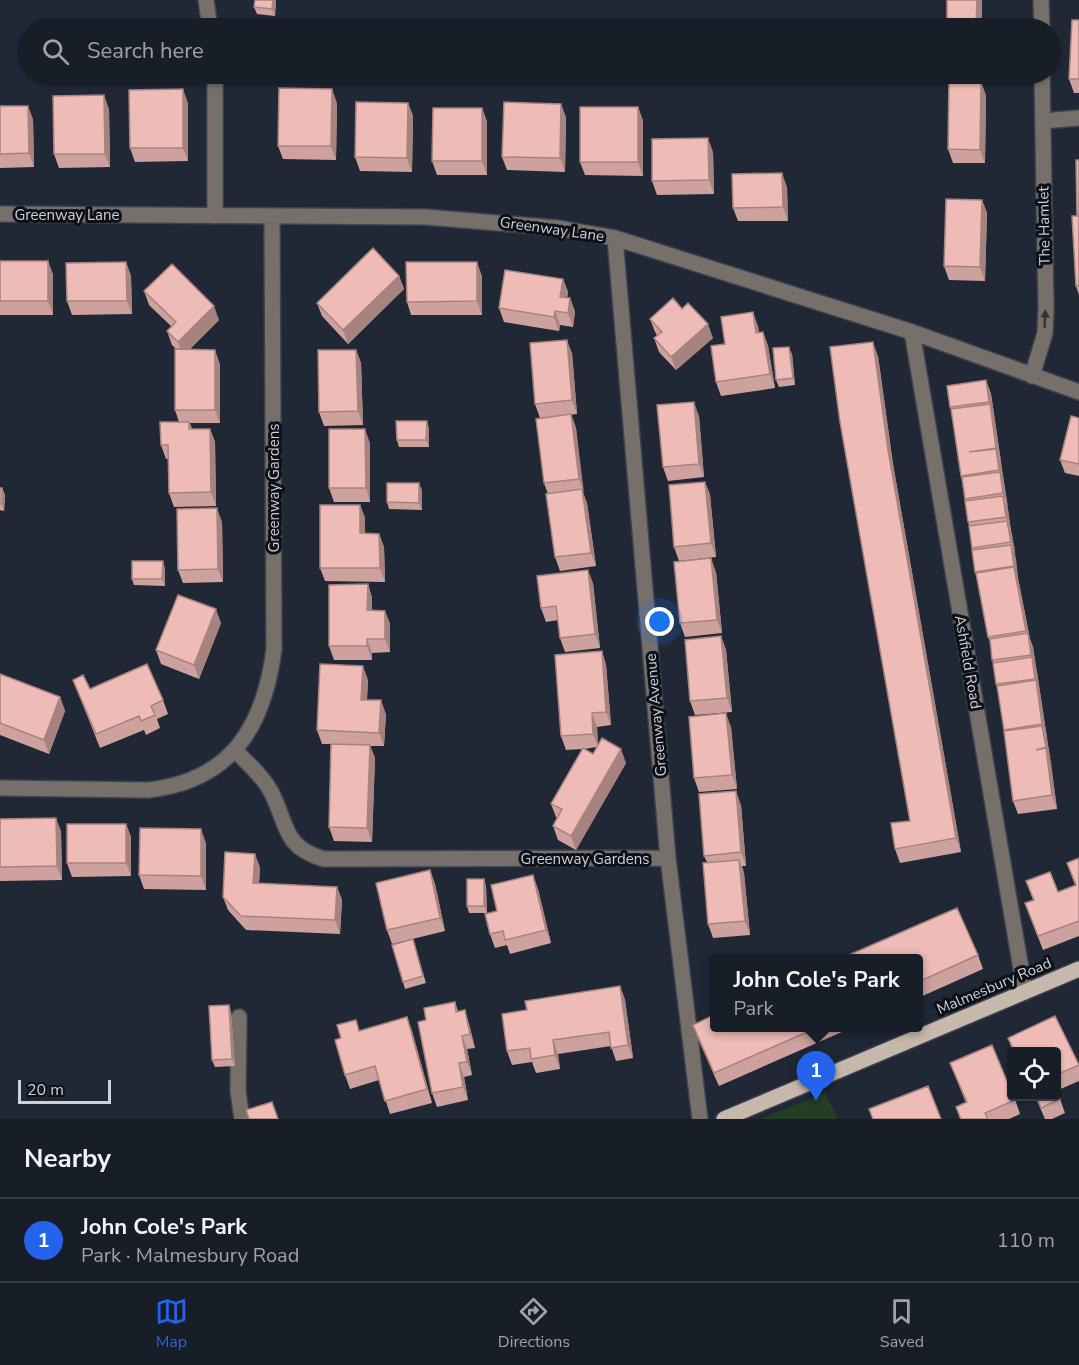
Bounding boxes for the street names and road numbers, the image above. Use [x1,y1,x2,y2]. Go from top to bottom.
street label: The Hamlet [1033,185,1055,266]
street label: Greenway Lane [14,205,120,225]
street label: Greenway Lane [499,212,605,246]
street label: Greenway Gardens [264,423,284,553]
street label: Ashfield Road [950,614,986,710]
street label: Greenway Avenue [641,653,671,777]
street label: Greenway Gardens [520,849,650,869]
street label: Malmesbury Road [934,953,1054,1019]

